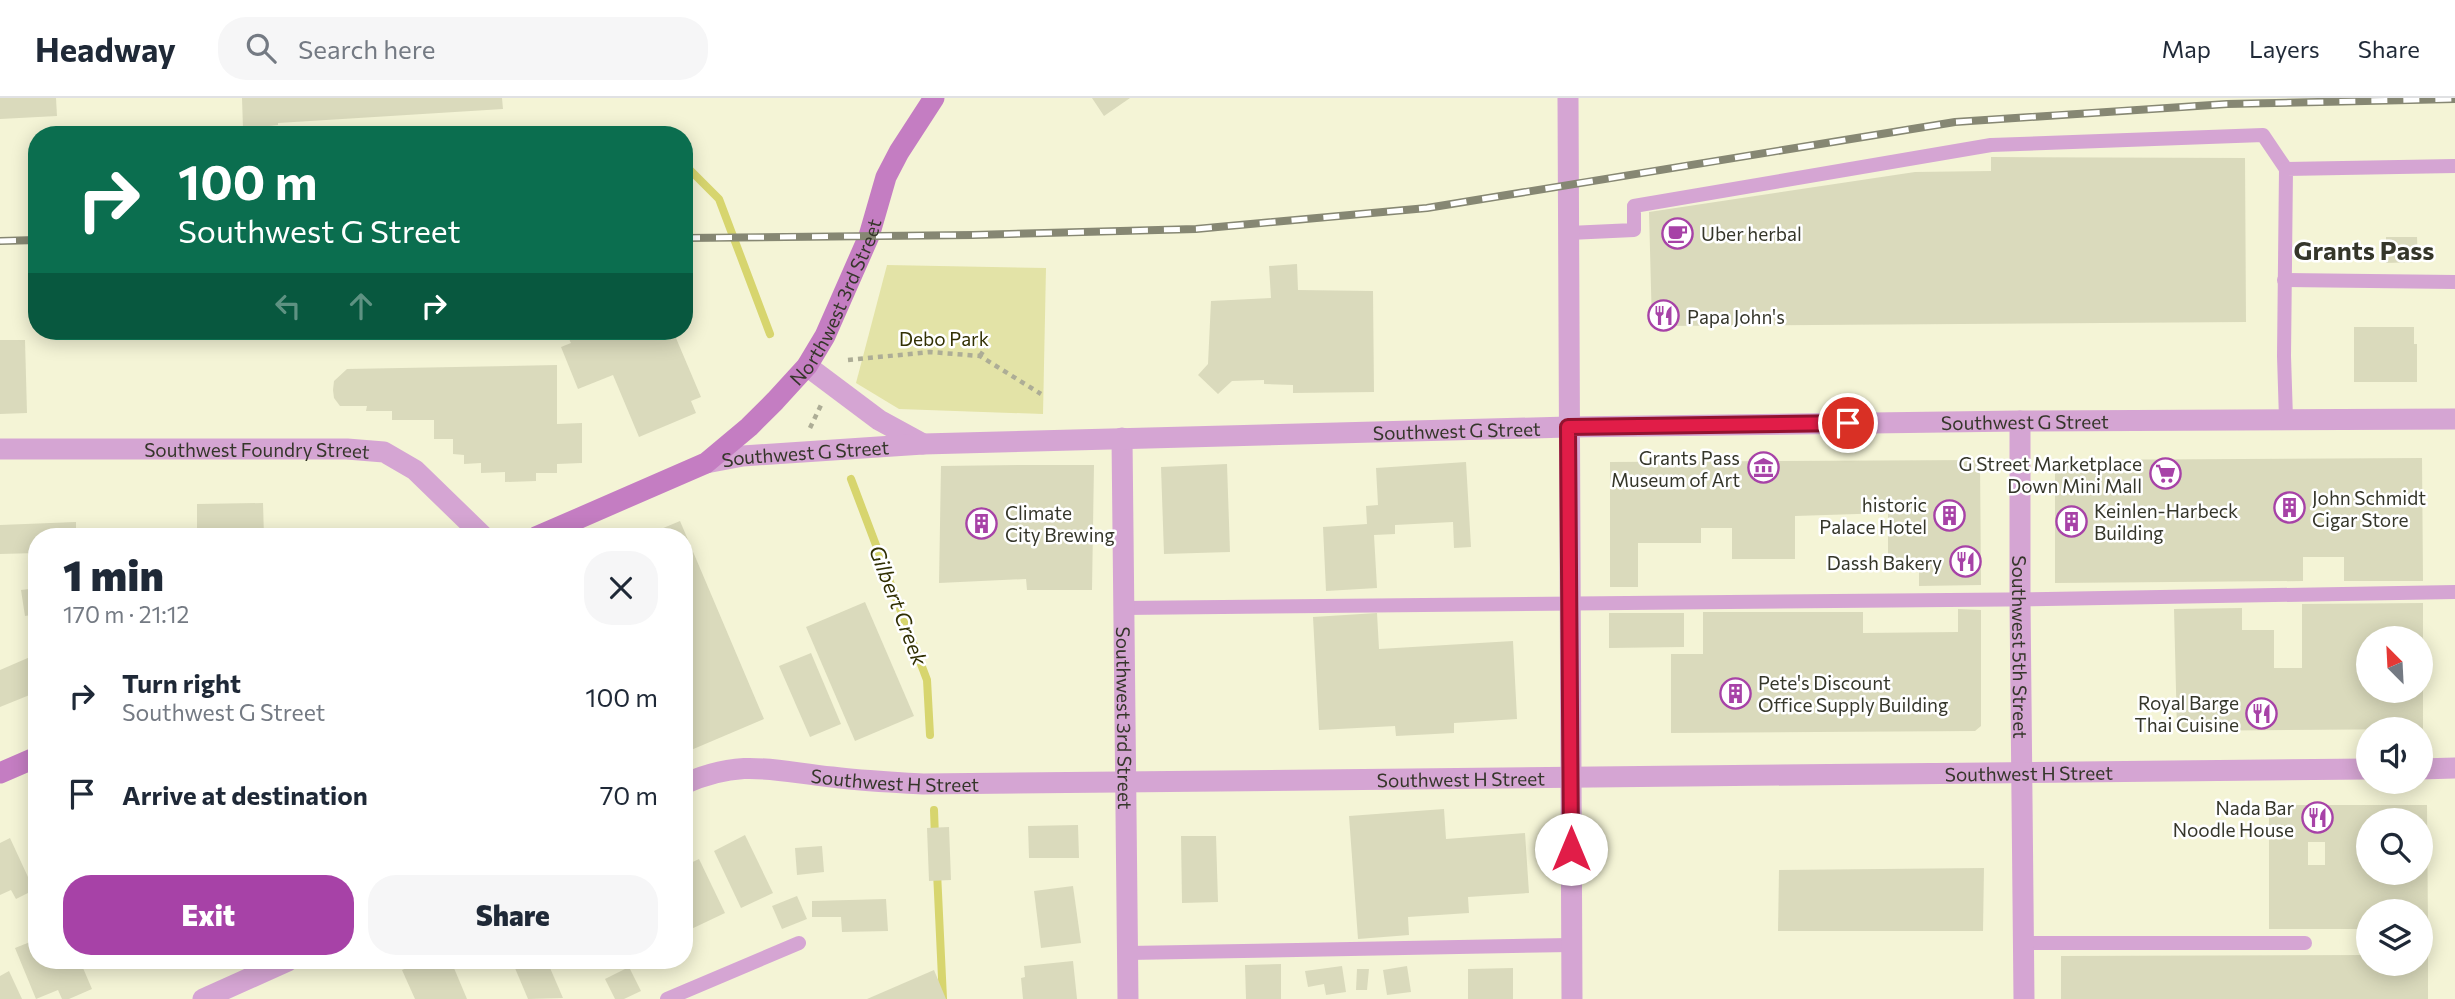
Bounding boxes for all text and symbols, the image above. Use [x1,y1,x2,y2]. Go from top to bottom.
search box [218,17,708,80]
text: Headway [35,28,176,69]
icon: search [242,29,280,67]
text: Search here [298,33,436,64]
text: Map [2162,34,2211,63]
text: Layers [2249,34,2320,63]
text: Share [2358,34,2420,63]
text: 100 m [178,150,317,210]
icon: right [63,154,154,245]
text: Southwest G Street [178,210,461,250]
street label: Northwest 3rd Street [784,216,885,389]
cafe icon: Uber herbal [1661,216,1695,250]
place label: Uber herbal [1701,222,1802,245]
district label: Grants Pass [2294,234,2434,265]
icon: left [269,287,307,325]
icon: ahead [342,287,380,325]
icon: right [415,287,453,325]
restaurant icon: Papa John's [1647,299,1681,333]
place label: Papa John's [1687,305,1785,328]
park label: Debo Park [899,327,989,350]
pin [1818,393,1878,453]
icon: arrive [1829,404,1867,442]
street label: Southwest G Street [1941,409,2109,434]
street label: Southwest G Street [1373,416,1541,444]
street label: Southwest G Street [720,435,890,471]
street label: Southwest Foundry Street [144,437,371,462]
place label: Grants Pass Museum of Art [1611,446,1740,491]
museum icon: Grants Pass Museum of Art [1746,451,1780,485]
place label: G Street Marketplace Down Mini Mall [1959,452,2142,497]
supermarket icon: G Street Marketplace Down Mini Mall [2148,457,2182,491]
place label: John Schmidt Cigar Store [2312,486,2426,531]
building icon: John Schmidt Cigar Store [2272,491,2306,525]
place label: historic Palace Hotel [1819,493,1927,538]
building icon: historic Palace Hotel [1933,498,1967,532]
place label: Keinlen-Harbeck Building [2094,499,2238,544]
place label: Climate City Brewing [1005,501,1115,546]
building icon: Keinlen-Harbeck Building [2054,504,2088,538]
building icon: Climate City Brewing [965,506,999,540]
water label: Gilbert Creek [865,541,934,669]
restaurant icon: Dassh Bakery [1948,545,1982,579]
text: 1 min [63,548,164,600]
button: close [584,551,658,625]
place label: Dassh Bakery [1827,551,1942,574]
street label: Southwest 5th Street [2008,555,2033,739]
text: 170 m · 21:12 [63,600,189,628]
street label: Southwest 3rd Street [1113,626,1137,810]
north arrow [2356,626,2432,704]
map controls [2356,626,2433,976]
text: Turn right [122,667,241,698]
place label: Pete's Discount Office Supply Building [1758,671,1948,716]
building icon: Pete's Discount Office Supply Building [1718,676,1752,710]
icon: right [63,677,101,715]
text: 100 m [585,681,658,712]
place label: Royal Barge Thai Cuisine [2135,691,2239,736]
restaurant icon: Royal Barge Thai Cuisine [2245,696,2279,730]
text: Southwest G Street [122,698,325,726]
button: sound [2356,717,2433,794]
street label: Southwest H Street [1945,760,2113,785]
street label: Southwest H Street [810,763,979,796]
street label: Southwest H Street [1377,766,1545,791]
icon: arrive [63,775,101,813]
text: Arrive at destination [122,779,368,810]
text: 70 m [600,779,658,810]
place label: Nada Bar Noodle House [2173,796,2294,841]
restaurant icon: Nada Bar Noodle House [2300,801,2334,835]
button: search [2356,808,2433,885]
position arrow [1534,812,1608,886]
button: Exit [63,875,354,955]
button: Share [368,875,658,955]
button: layers [2356,899,2433,976]

